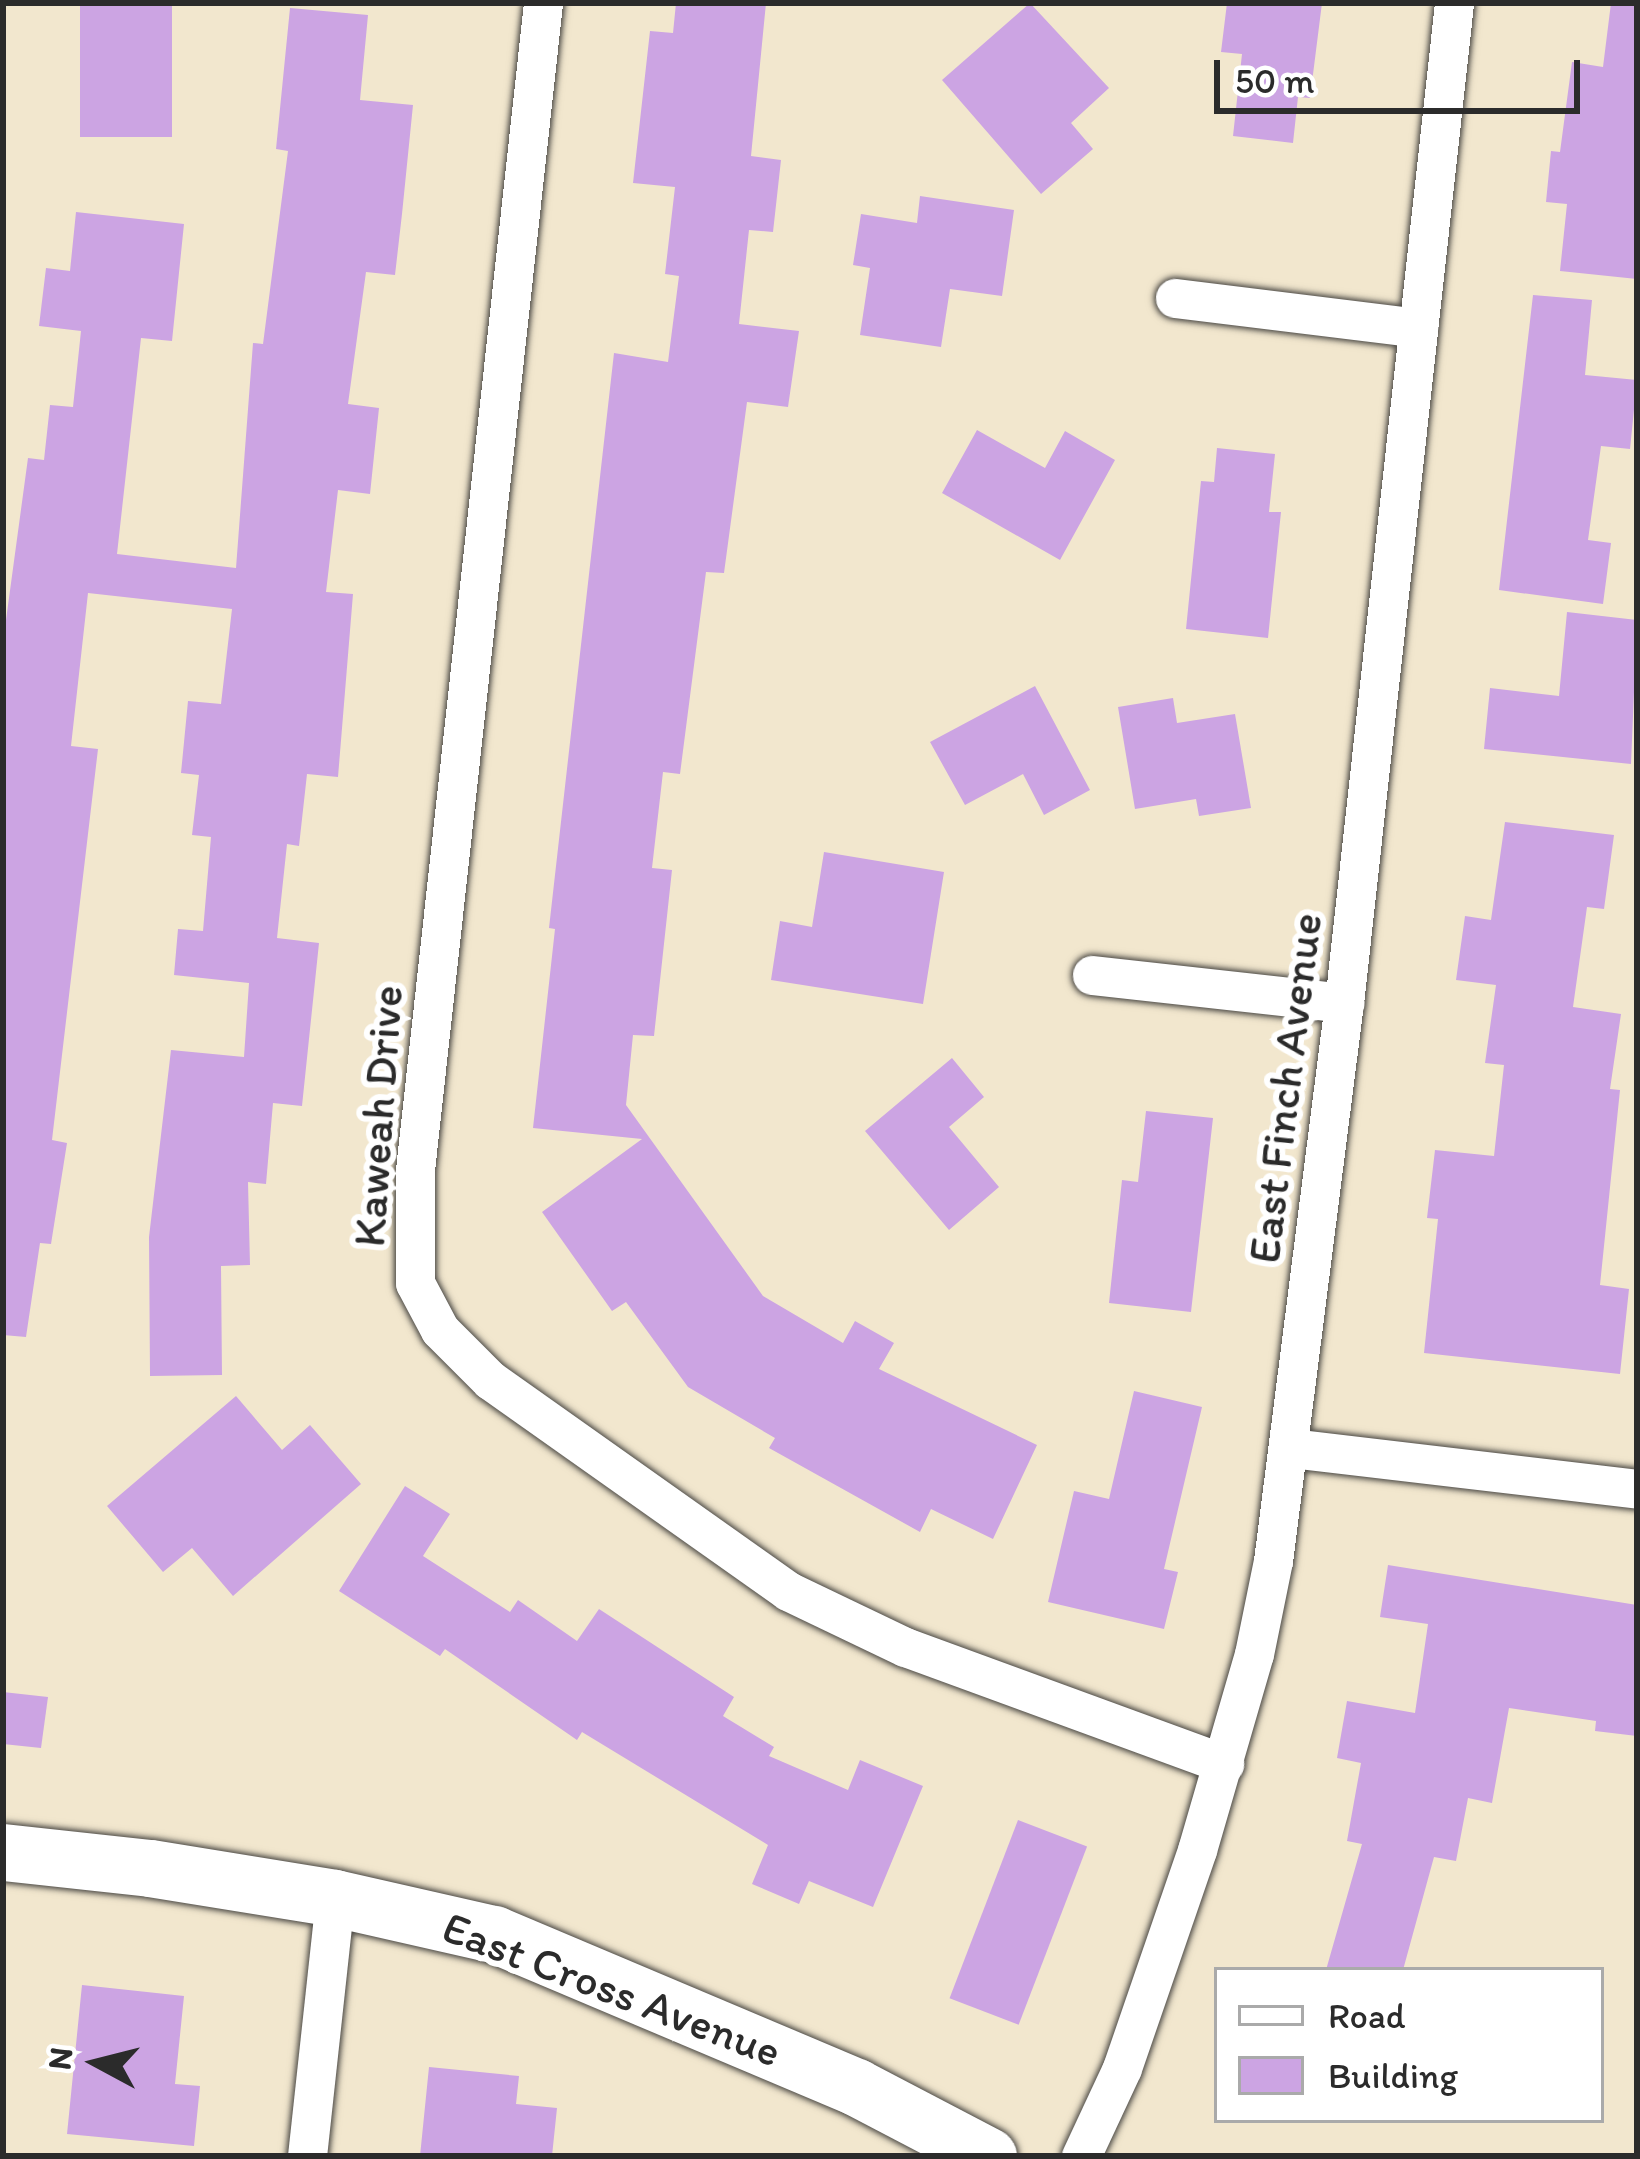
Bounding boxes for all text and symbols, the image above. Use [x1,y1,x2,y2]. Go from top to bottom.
scale bar [1220,36,1586,110]
text: 50 m [1235,59,1314,102]
street label: East Finch Avenue [1237,911,1333,1265]
street label: Kaweah Drive [342,983,414,1249]
street label: East Cross Avenue [436,1900,788,2078]
legend [1214,1967,1604,2123]
text: Road [1328,1994,1406,2037]
north arrow [36,2003,156,2123]
text: N [39,2045,80,2072]
text: Building [1328,2054,1458,2097]

